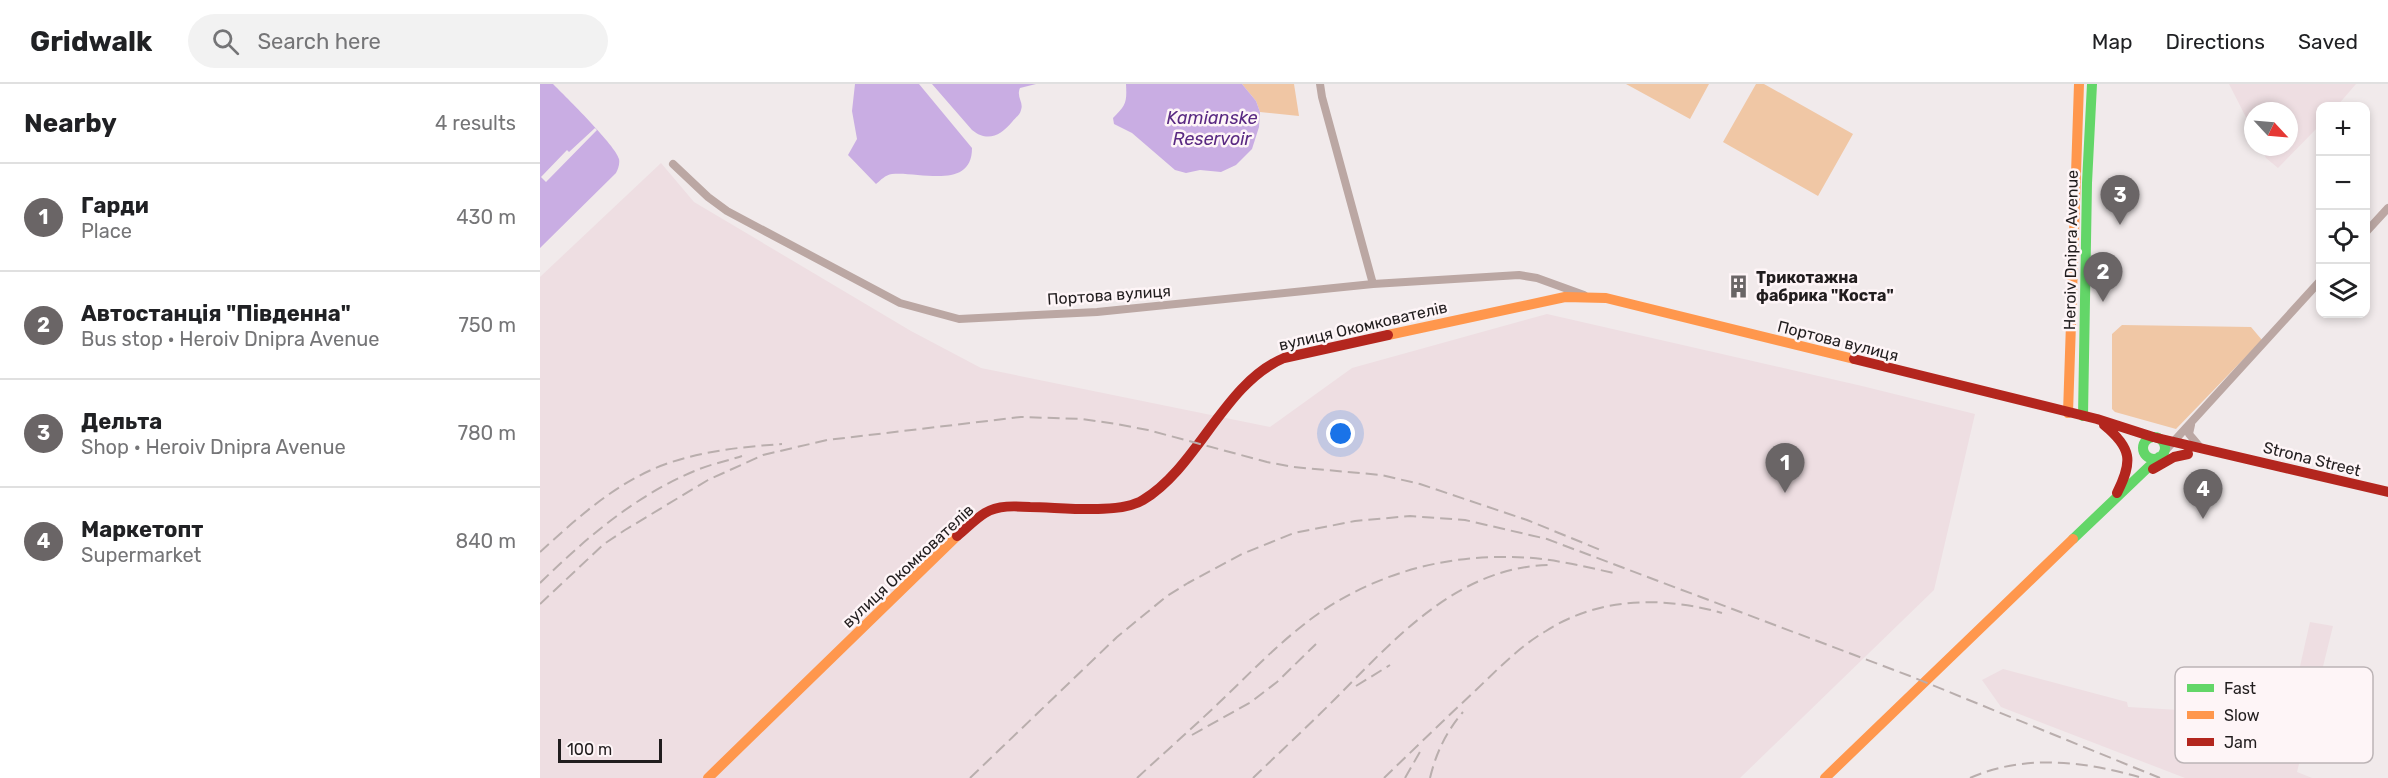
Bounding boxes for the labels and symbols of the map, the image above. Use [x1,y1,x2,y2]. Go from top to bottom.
north arrow [2244,102,2298,156]
water label: Kamianske Reservoir [1166,107,1258,150]
street label: Heroiv Dnipra Avenue [2060,170,2082,330]
pin: 3 [2100,176,2140,225]
pin: 2 [2084,252,2122,302]
place label: Трикотажна фабрика "Коста" [1756,268,1894,305]
building icon: Трикотажна фабрика "Коста" [1725,273,1751,299]
street label: Портова вулиця [1046,281,1172,309]
street label: вулиця Окомкователів [1277,297,1449,355]
street label: Портова вулиця [1775,317,1901,365]
your location [1326,419,1355,448]
street label: Strona Street [2261,438,2363,480]
pin: 1 [1766,444,1804,493]
pin: 4 [2184,470,2222,519]
street label: вулиця Окомкователів [839,500,978,632]
legend [2175,667,2373,763]
text: Fast [2224,679,2256,698]
text: Slow [2224,706,2260,725]
text: Jam [2224,733,2257,752]
scale bar [558,736,662,764]

